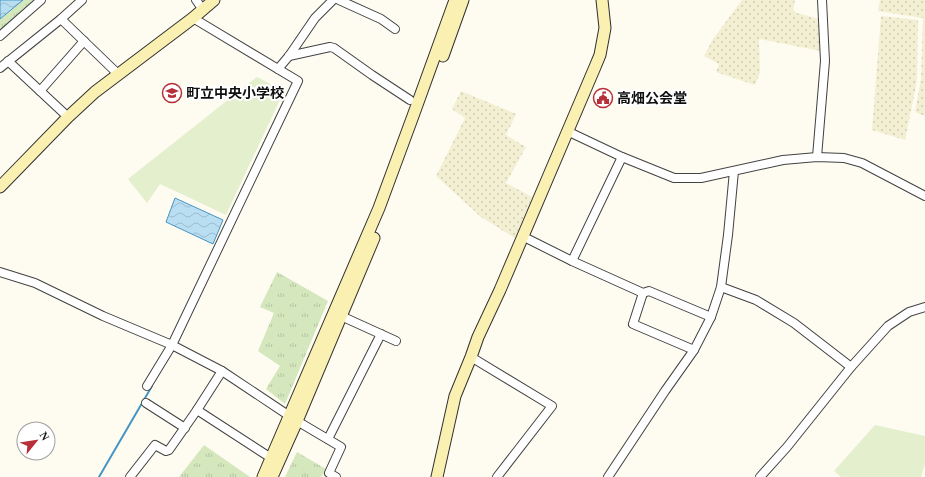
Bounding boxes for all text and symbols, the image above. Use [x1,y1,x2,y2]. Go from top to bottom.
school or university icon: 町立中央小学校 [161,82,183,104]
place label: 町立中央小学校 [186,86,284,101]
public building icon: 高畑公会堂 [592,87,614,109]
place label: 高畑公会堂 [617,91,687,106]
north arrow [16,421,56,461]
text: N [37,430,52,442]

